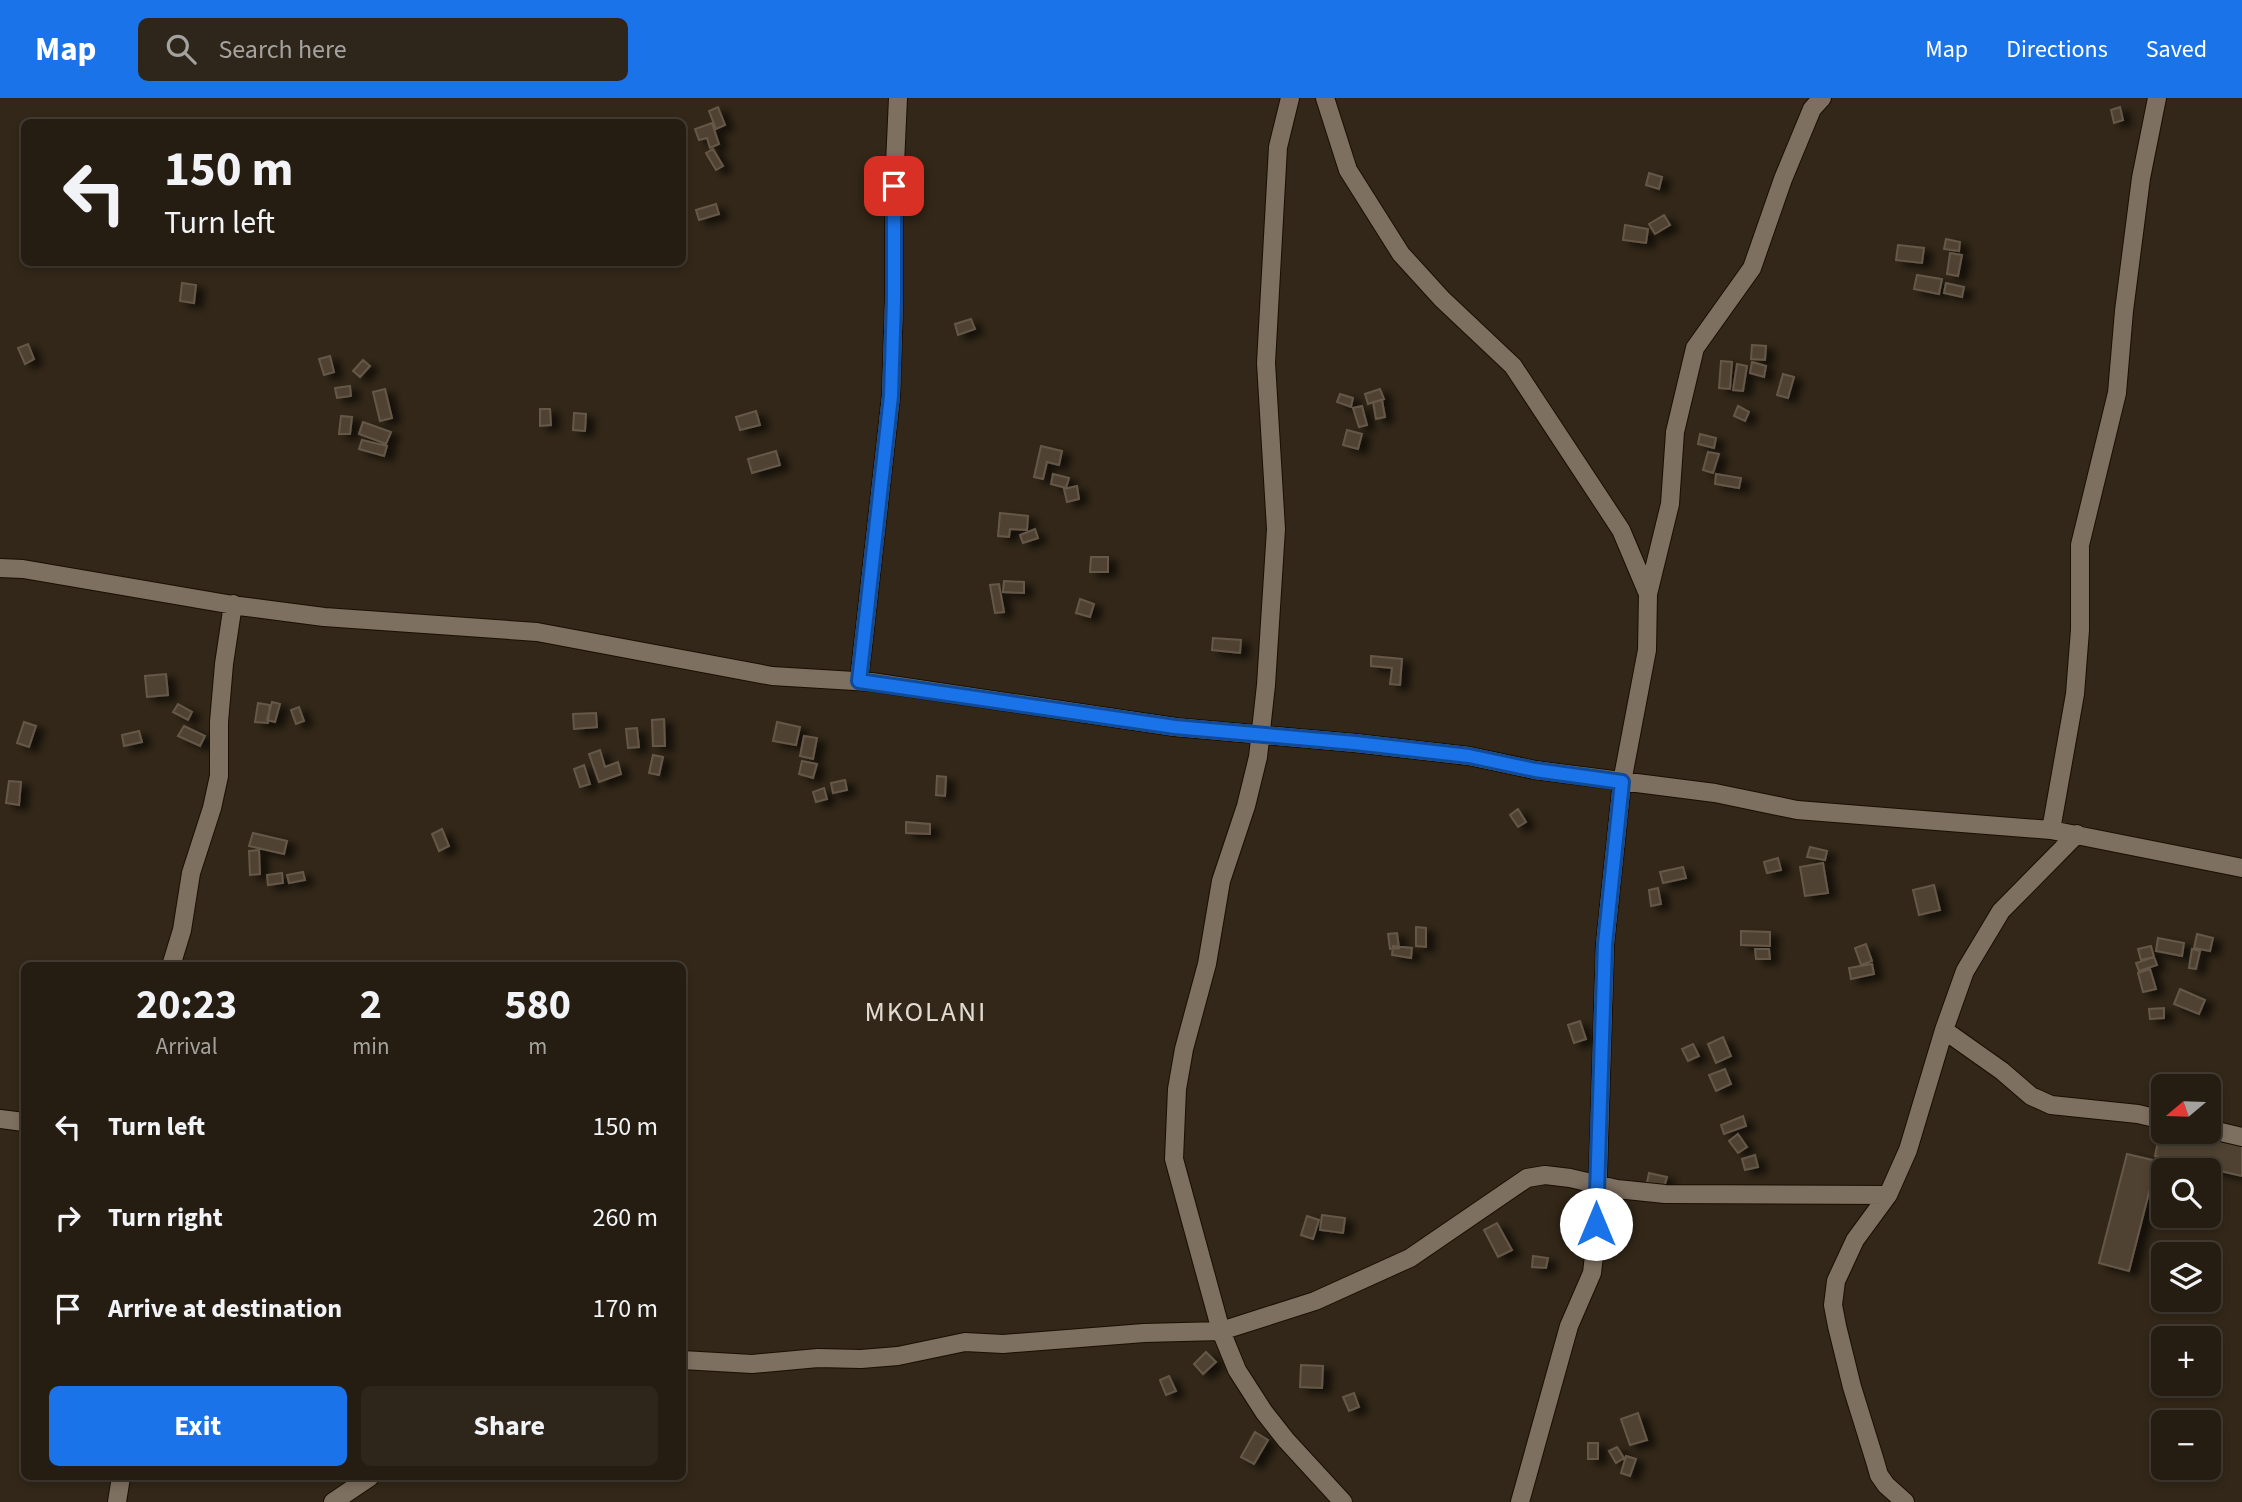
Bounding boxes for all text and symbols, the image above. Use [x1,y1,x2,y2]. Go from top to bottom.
search box [138,18,628,81]
text: Map [35,26,96,73]
icon: search [162,30,200,68]
text: Search here [218,31,347,68]
text: Map [1925,32,1968,67]
text: Directions [2006,32,2108,67]
text: Saved [2146,32,2207,67]
text: 150 m [164,135,293,205]
icon: left [49,147,140,238]
pin [864,156,924,216]
icon: arrive [875,167,913,205]
text: Turn left [164,200,275,246]
text: 20:23 [136,975,237,1035]
text: 2 [360,975,382,1035]
text: 580 [504,975,571,1035]
district label: MKOLANI [865,992,987,1032]
text: Arrival [156,1030,218,1063]
text: min [352,1030,390,1063]
text: m [528,1030,547,1063]
north arrow [2151,1074,2221,1144]
map controls [2151,1074,2221,1480]
icon: left [49,1108,87,1146]
text: Turn left [108,1108,205,1145]
text: 150 m [592,1108,658,1145]
button: search [2151,1158,2221,1228]
position arrow [1559,1187,1633,1261]
icon: right [49,1199,87,1237]
text: Turn right [108,1199,223,1236]
text: 260 m [592,1199,658,1236]
button: layers [2151,1242,2221,1312]
icon: arrive [49,1290,87,1328]
text: Arrive at destination [108,1290,342,1327]
text: 170 m [592,1290,658,1327]
button: + [2151,1326,2221,1396]
button: Exit [49,1386,347,1466]
button: Share [361,1386,658,1466]
button: − [2151,1410,2221,1480]

